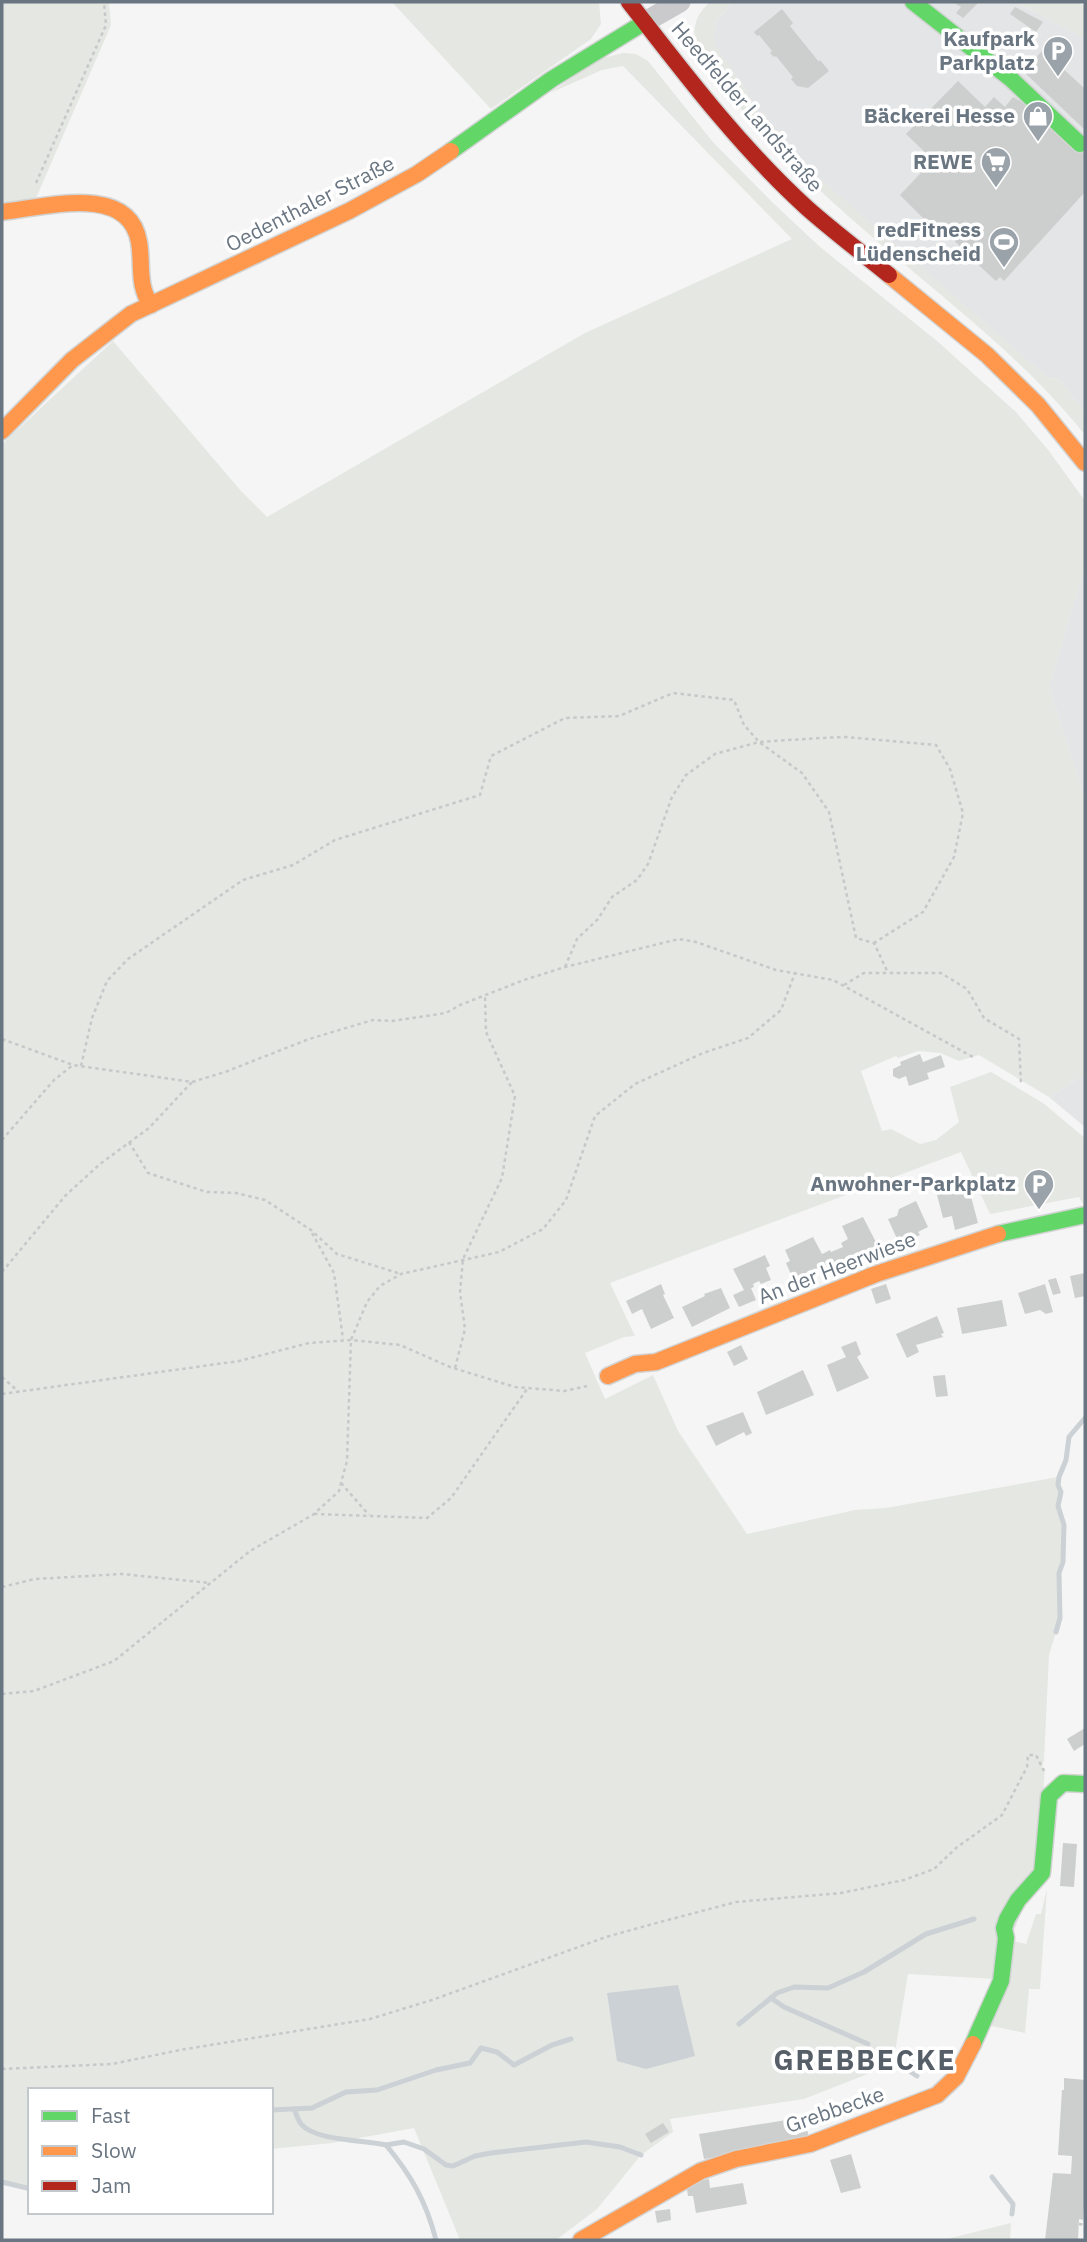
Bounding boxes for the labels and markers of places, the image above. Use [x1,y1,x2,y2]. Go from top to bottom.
place label: Kaufpark Parkplatz [939,24,1036,76]
parking icon: Kaufpark Parkplatz [1041,34,1075,78]
shop icon: Bäckerei Hesse [1021,99,1055,143]
place label: Bäckerei Hesse [864,101,1015,129]
supermarket icon: REWE [979,145,1013,189]
place label: REWE [913,147,973,175]
place label: redFitness Lüdenscheid [856,215,981,267]
sports icon: redFitness Lüdenscheid [987,225,1021,269]
parking icon: Anwohner-Parkplatz [1022,1167,1056,1211]
place label: Anwohner-Parkplatz [810,1169,1016,1197]

